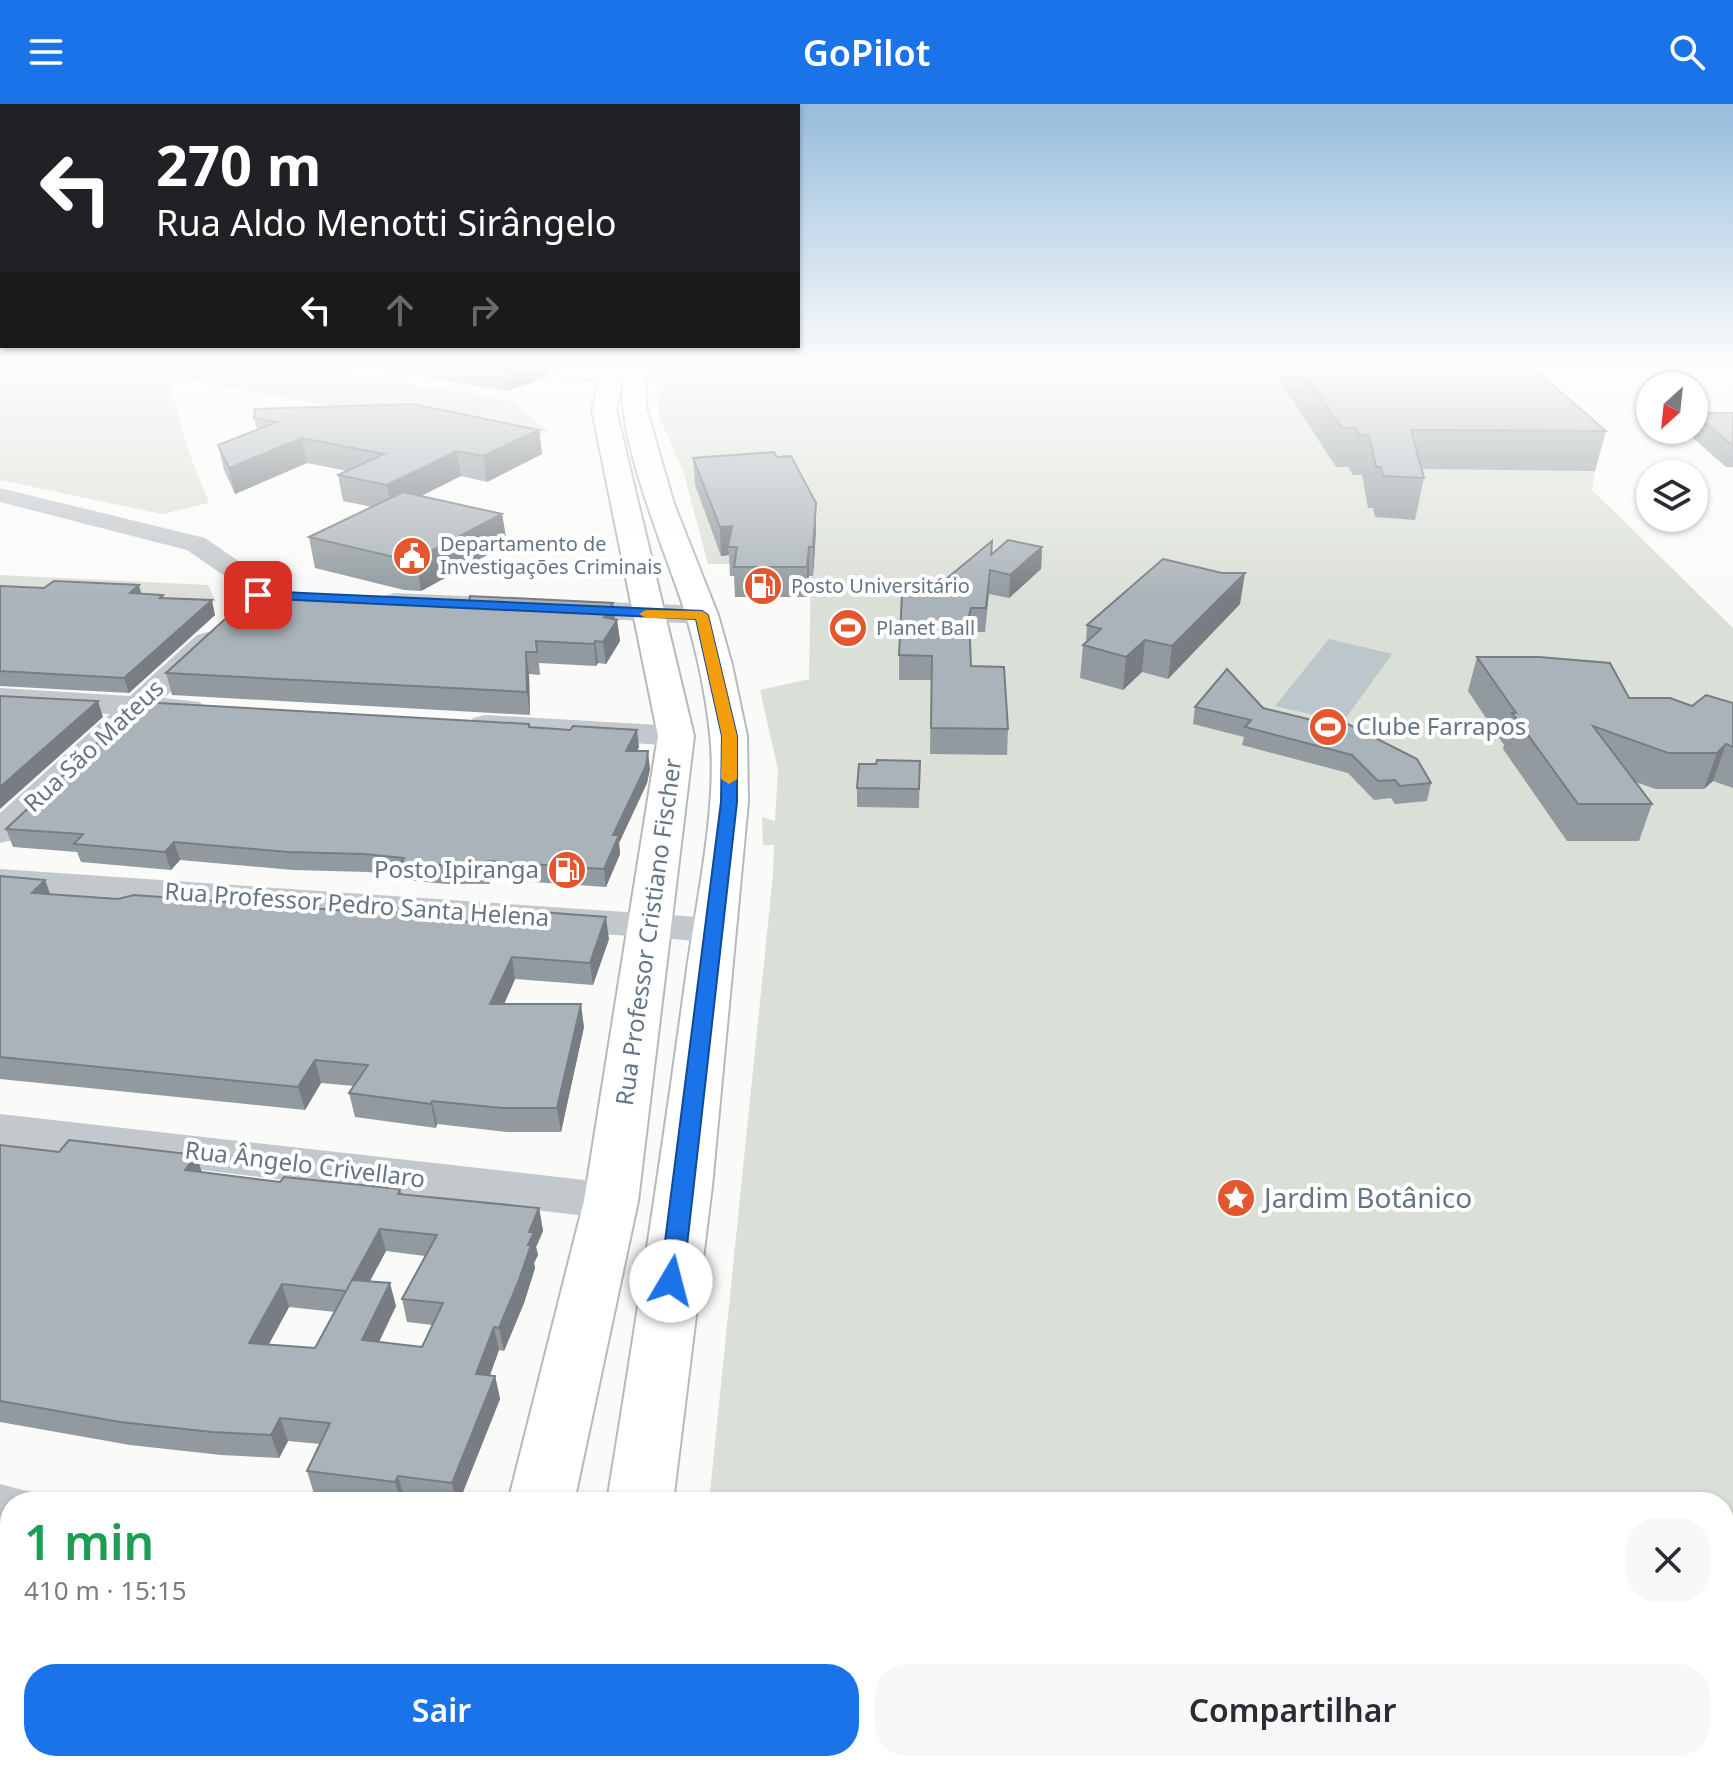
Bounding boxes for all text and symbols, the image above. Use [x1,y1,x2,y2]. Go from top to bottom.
text: GoPilot [803,28,930,77]
icon: menu [24,30,68,74]
icon: search [1665,30,1709,74]
text: 270 m [156,126,321,202]
icon: left [24,136,128,240]
text: Rua Aldo Menotti Sirângelo [156,198,617,247]
icon: left [294,288,338,332]
icon: ahead [378,288,422,332]
icon: right [462,288,506,332]
north arrow [1636,372,1708,444]
map controls [1636,372,1708,532]
button: layers [1636,460,1708,532]
place label: Departamento de Investigações Criminais [440,530,662,580]
public building icon: Departamento de Investigações Criminais [391,535,433,577]
pin [224,561,292,629]
fuel station icon: Posto Universitário [742,565,784,607]
place label: Posto Universitário [791,572,970,599]
icon: arrive [236,573,280,617]
sports icon: Planet Ball [827,607,869,649]
place label: Planet Ball [876,614,975,641]
street label: Rua São Mateus [16,671,170,819]
sports icon: Clube Farrapos [1307,706,1349,748]
place label: Clube Farrapos [1356,709,1526,742]
street label: Rua Professor Cristiano Fischer [607,756,688,1107]
fuel station icon: Posto Ipiranga [546,849,588,891]
place label: Posto Ipiranga [374,852,539,885]
street label: Rua Professor Pedro Santa Helena [164,874,551,933]
street label: Rua Ângelo Crivellaro [183,1132,427,1195]
place icon: Jardim Botânico [1215,1177,1257,1219]
place label: Jardim Botânico [1261,1178,1472,1216]
position arrow [629,1239,713,1323]
text: 1 min [24,1509,154,1574]
button: close [1626,1518,1710,1602]
text: 410 m · 15:15 [24,1572,187,1608]
button: Sair [24,1664,859,1756]
button: Compartilhar [875,1664,1710,1756]

